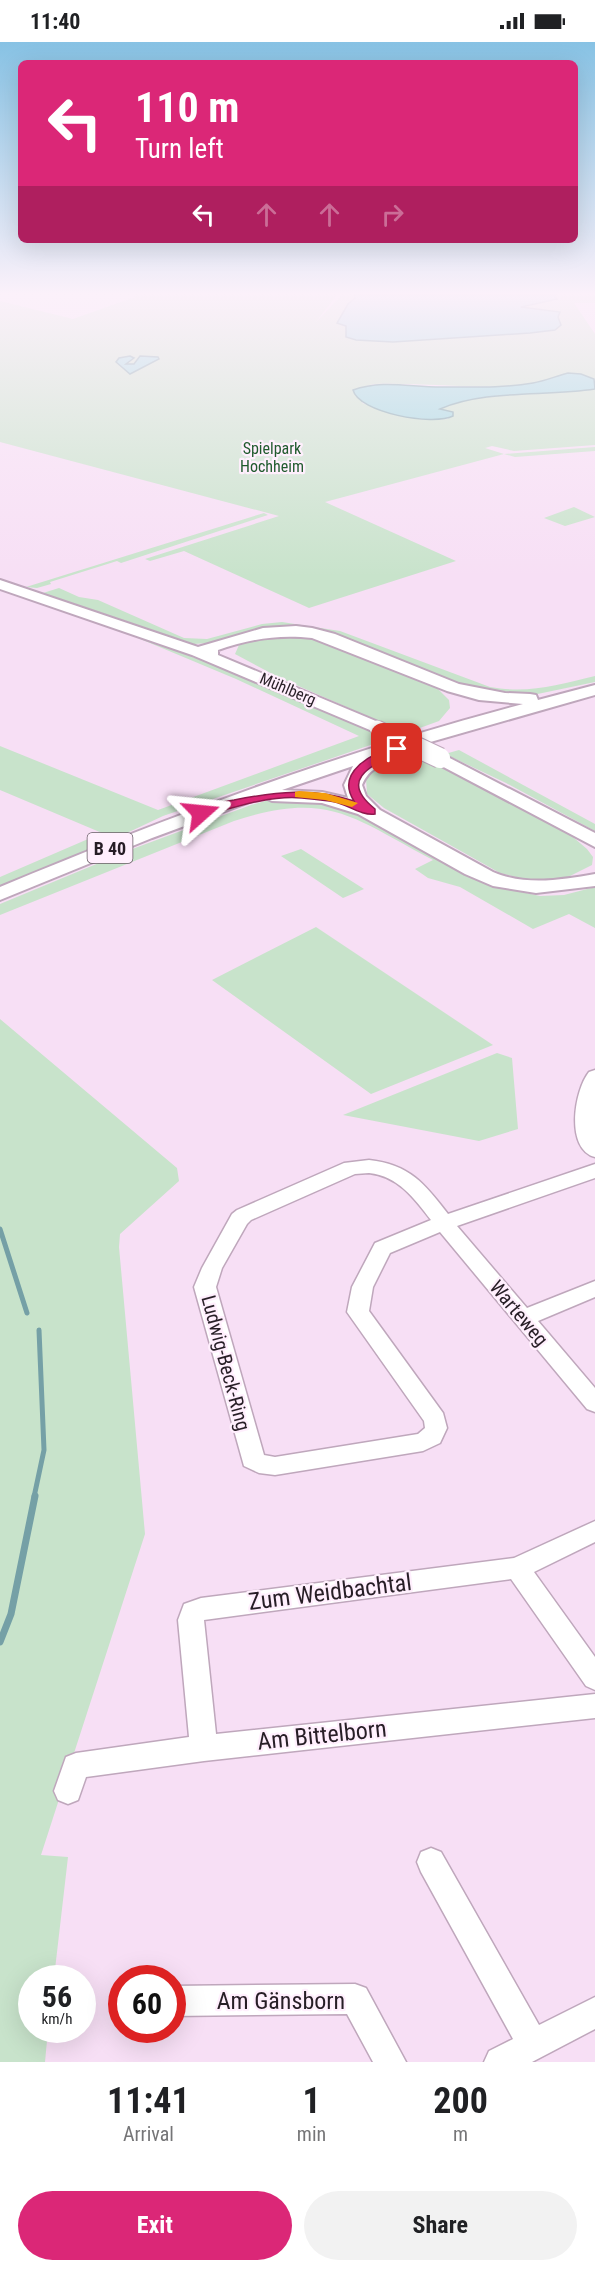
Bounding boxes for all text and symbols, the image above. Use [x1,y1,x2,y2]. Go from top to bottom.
text: 11:40 [30,9,81,34]
text: 110 m [135,83,240,132]
icon: left [36,84,114,162]
text: Turn left [135,133,224,165]
icon: left [187,198,220,231]
icon: ahead [250,198,283,231]
icon: ahead [313,198,346,231]
icon: right [376,198,409,231]
park label: Spielpark Hochheim [240,439,304,476]
street label: Mühlberg [257,669,319,709]
pin [371,723,422,774]
icon: arrive [380,732,413,765]
position arrow [169,781,233,845]
road number: B 40 [88,833,132,863]
street label: Warteweg [485,1275,553,1351]
street label: Ludwig-Beck-Ring [196,1293,256,1433]
street label: Zum Weidbachtal [247,1568,413,1616]
street label: Am Bittelborn [256,1714,388,1756]
speed limit sign: 60 [108,1965,186,2043]
text: 56 [42,1979,72,2014]
street label: Am Gänsborn [217,1987,345,2015]
text: km/h [42,2010,72,2028]
text: 11:41 [107,2080,190,2122]
text: 1 [302,2080,321,2122]
text: 200 [433,2080,488,2122]
text: Arrival [123,2122,174,2146]
text: min [297,2122,326,2146]
text: m [453,2122,468,2146]
button: Exit [18,2191,292,2260]
button: Share [304,2191,577,2260]

